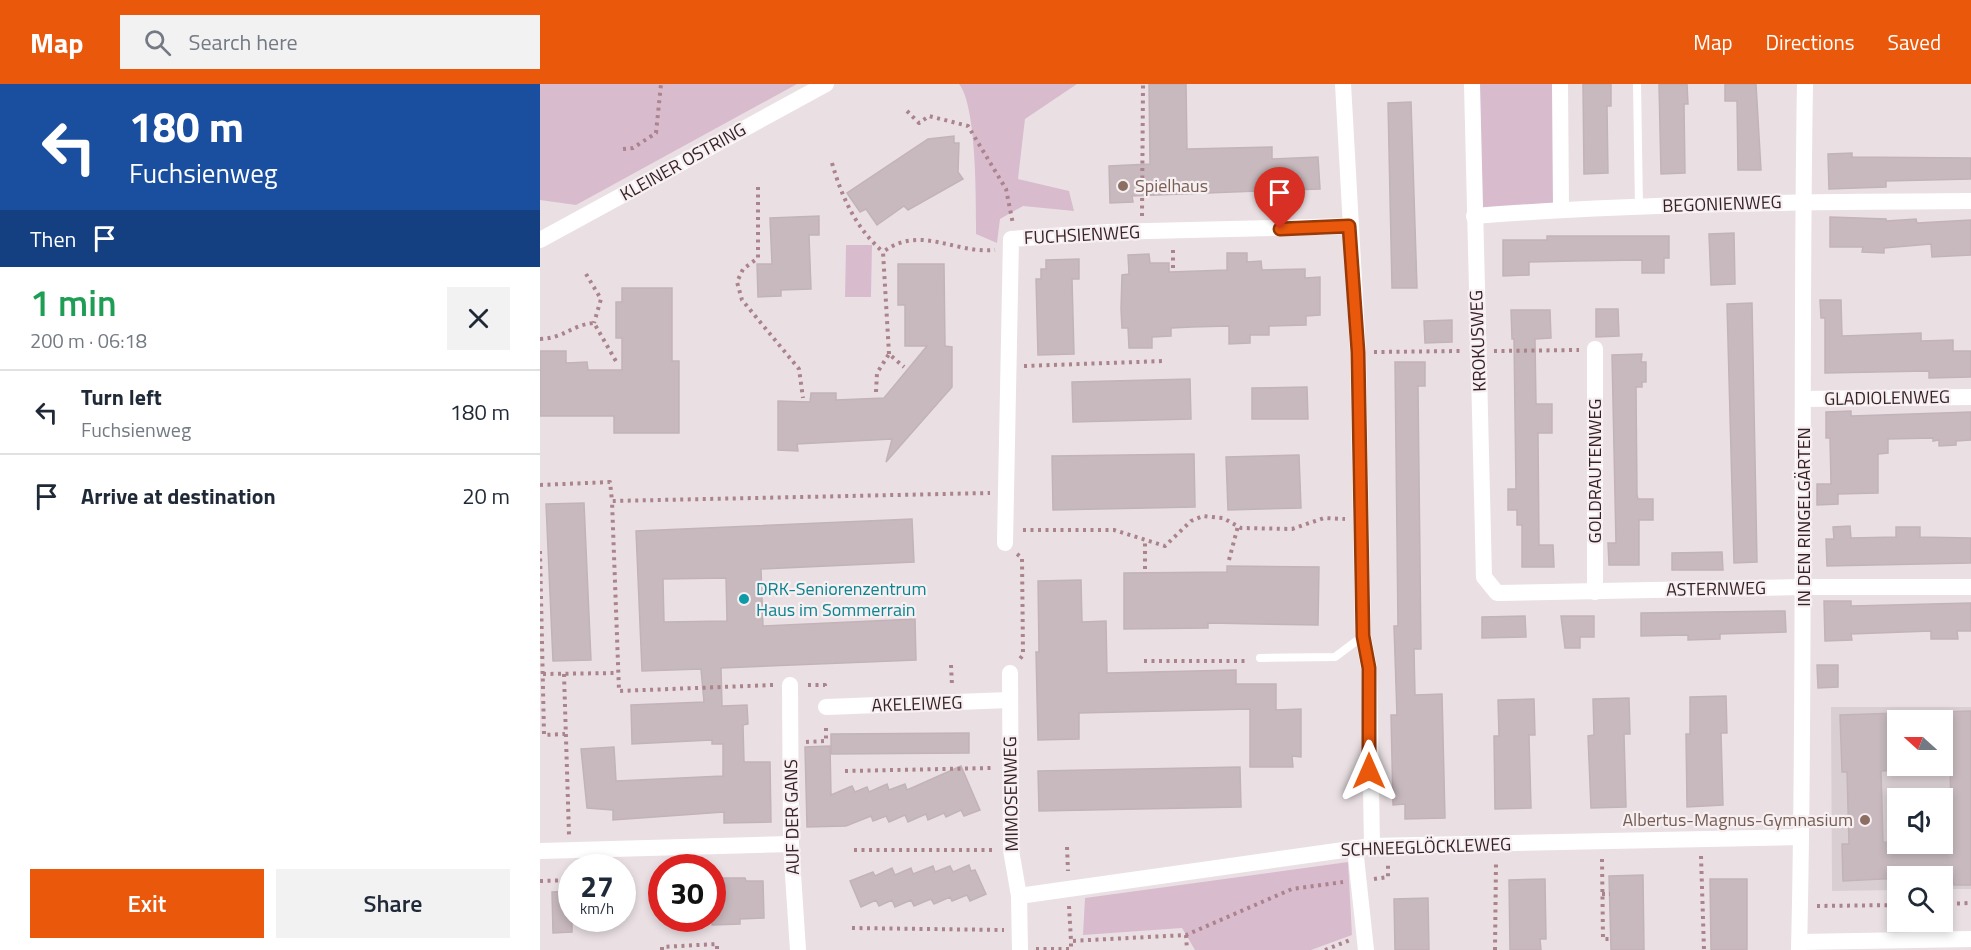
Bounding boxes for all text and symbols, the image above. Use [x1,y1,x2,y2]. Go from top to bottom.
search box [120,15,540,69]
text: Map [30,21,84,64]
text: Search here [189,25,298,59]
icon: search [141,26,174,59]
text: Map [1693,26,1733,58]
text: Directions [1766,26,1855,58]
text: Saved [1888,26,1941,58]
text: 180 m [129,94,244,158]
icon: left [30,108,108,186]
street label: KLEINER OSTRING [615,116,751,207]
text: Fuchsienweg [129,152,278,193]
pin [1254,167,1305,229]
place label: Spielhaus [1135,172,1208,199]
icon: arrive [1263,176,1296,209]
marker: Spielhaus [1116,179,1130,193]
street label: BEGONIENWEG [1662,188,1782,219]
street label: FUCHSIENWEG [1023,218,1141,251]
text: Then [30,222,76,256]
icon: arrive [88,222,121,255]
text: 1 min [30,275,117,330]
button: close [447,287,510,350]
street label: KROKUSWEG [1462,290,1493,392]
text: 200 m · 06:18 [30,325,147,356]
text: Turn left [81,380,162,414]
street label: GLADIOLENWEG [1824,383,1950,412]
text: 180 m [450,395,510,429]
icon: left [30,396,63,429]
street label: GOLDRAUTENWEG [1581,399,1608,543]
text: Fuchsienweg [81,414,191,445]
street label: IN DEN RINGELGÄRTEN [1790,427,1817,607]
text: Arrive at destination [81,479,276,513]
text: 20 m [462,479,510,513]
icon: arrive [30,480,63,513]
street label: ASTERNWEG [1666,574,1766,603]
place label: DRK-Seniorenzentrum Haus im Sommerrain [756,575,926,623]
marker: DRK-Seniorenzentrum Haus im Sommerrain [737,592,751,606]
street label: AKELEIWEG [871,688,963,719]
north arrow [1887,710,1953,776]
map controls [1887,710,1953,932]
street label: MIMOSENWEG [996,736,1025,852]
position arrow [1337,739,1401,803]
street label: AUF DER GANS [777,759,806,875]
button: sound [1887,788,1953,854]
place label: Albertus-Magnus-Gymnasium [1622,806,1853,833]
marker: Albertus-Magnus-Gymnasium [1858,813,1872,827]
street label: SCHNEEGLÖCKLEWEG [1340,830,1512,863]
speed limit sign: 30 [648,854,726,932]
text: 27 [580,863,614,909]
button: search [1887,866,1953,932]
button: Exit [30,869,264,938]
button: Share [276,869,510,938]
text: km/h [580,897,614,920]

